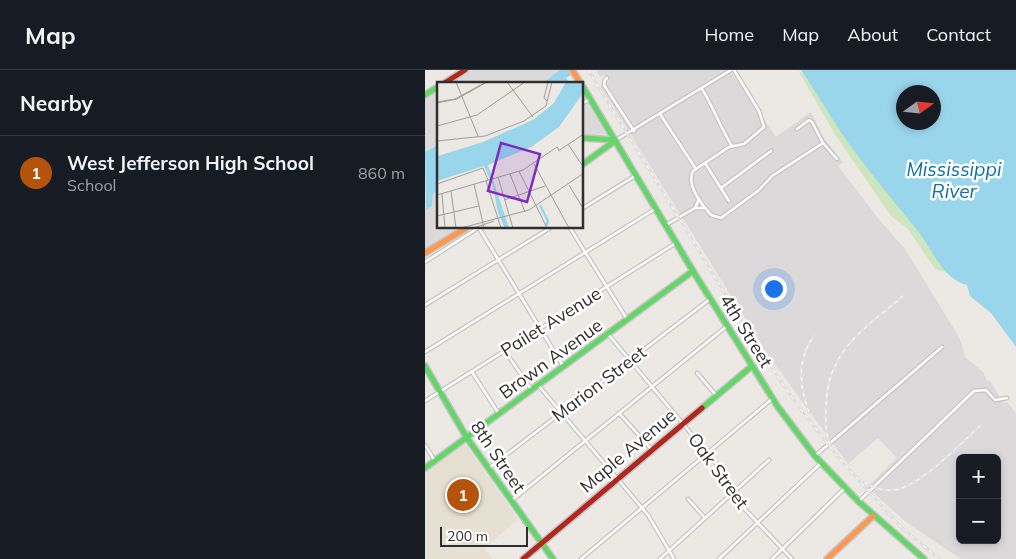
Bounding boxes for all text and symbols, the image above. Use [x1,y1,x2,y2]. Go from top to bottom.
text: Map [25,20,76,50]
text: Home [704,23,754,46]
text: Map [782,23,819,46]
text: About [847,23,898,46]
text: Contact [926,23,991,46]
inset map [437,82,584,229]
north arrow [896,85,941,130]
text: Nearby [20,90,93,116]
text: West Jefferson High School [67,151,314,175]
water label: Mississippi River [907,157,1002,203]
text: 1 [31,163,41,183]
text: 860 m [358,163,405,183]
text: School [67,175,116,195]
your location [761,276,787,302]
street label: Pailet Avenue [496,282,605,362]
street label: 4th Street [715,290,778,372]
street label: Brown Avenue [494,313,607,404]
street label: Marion Street [547,341,650,427]
street label: Maple Avenue [575,404,680,498]
street label: 8th Street [466,416,531,497]
street label: Oak Street [683,428,754,513]
map controls [956,454,1001,544]
button: + [956,454,1001,499]
pin: 1 [447,476,479,514]
button: − [956,499,1001,544]
scale bar [440,524,527,547]
text: 200 m [447,527,488,545]

